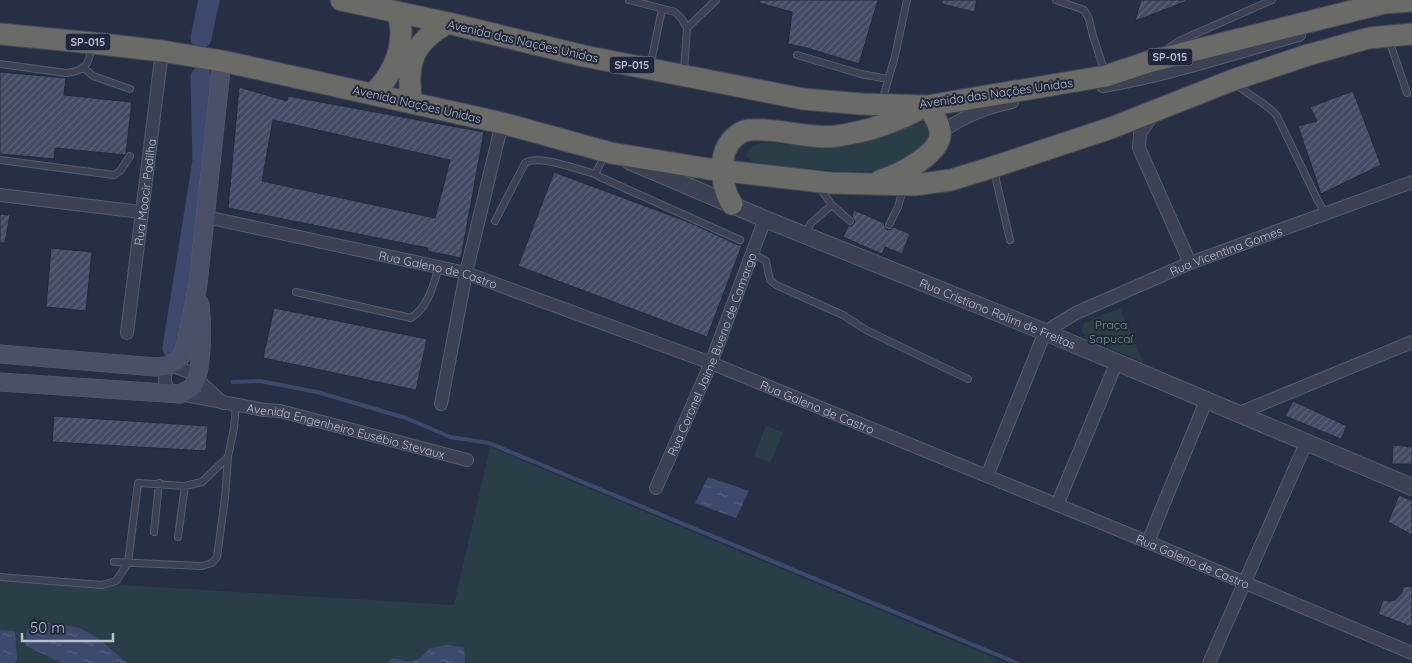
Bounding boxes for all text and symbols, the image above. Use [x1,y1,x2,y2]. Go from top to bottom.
street label: Avenida das Nações Unidas [446,16,600,66]
road number: SP-015 [66,34,110,51]
road number: SP-015 [1148,48,1192,66]
road number: SP-015 [610,56,654,74]
street label: Avenida das Nações Unidas [918,75,1074,111]
street label: Avenida Nações Unidas [351,82,483,126]
street label: Rua Moacir Padilha [130,138,159,246]
street label: Rua Vicentina Gomes [1167,222,1284,279]
street label: Rua Galeno de Castro [378,247,500,291]
street label: Rua Coronel Jaime Bueno de Camargo [664,250,759,458]
street label: Rua Cristiano Rolim de Freitas [918,275,1078,352]
park label: Praça Sapucaí [1089,317,1134,346]
street label: Rua Galeno de Castro [758,377,877,437]
street label: Avenida Engenheiro Eusébio Stevaux [246,399,447,461]
street label: Rua Galeno de Castro [1134,530,1252,591]
scale bar [22,610,114,642]
text: 50 m [30,618,65,637]

